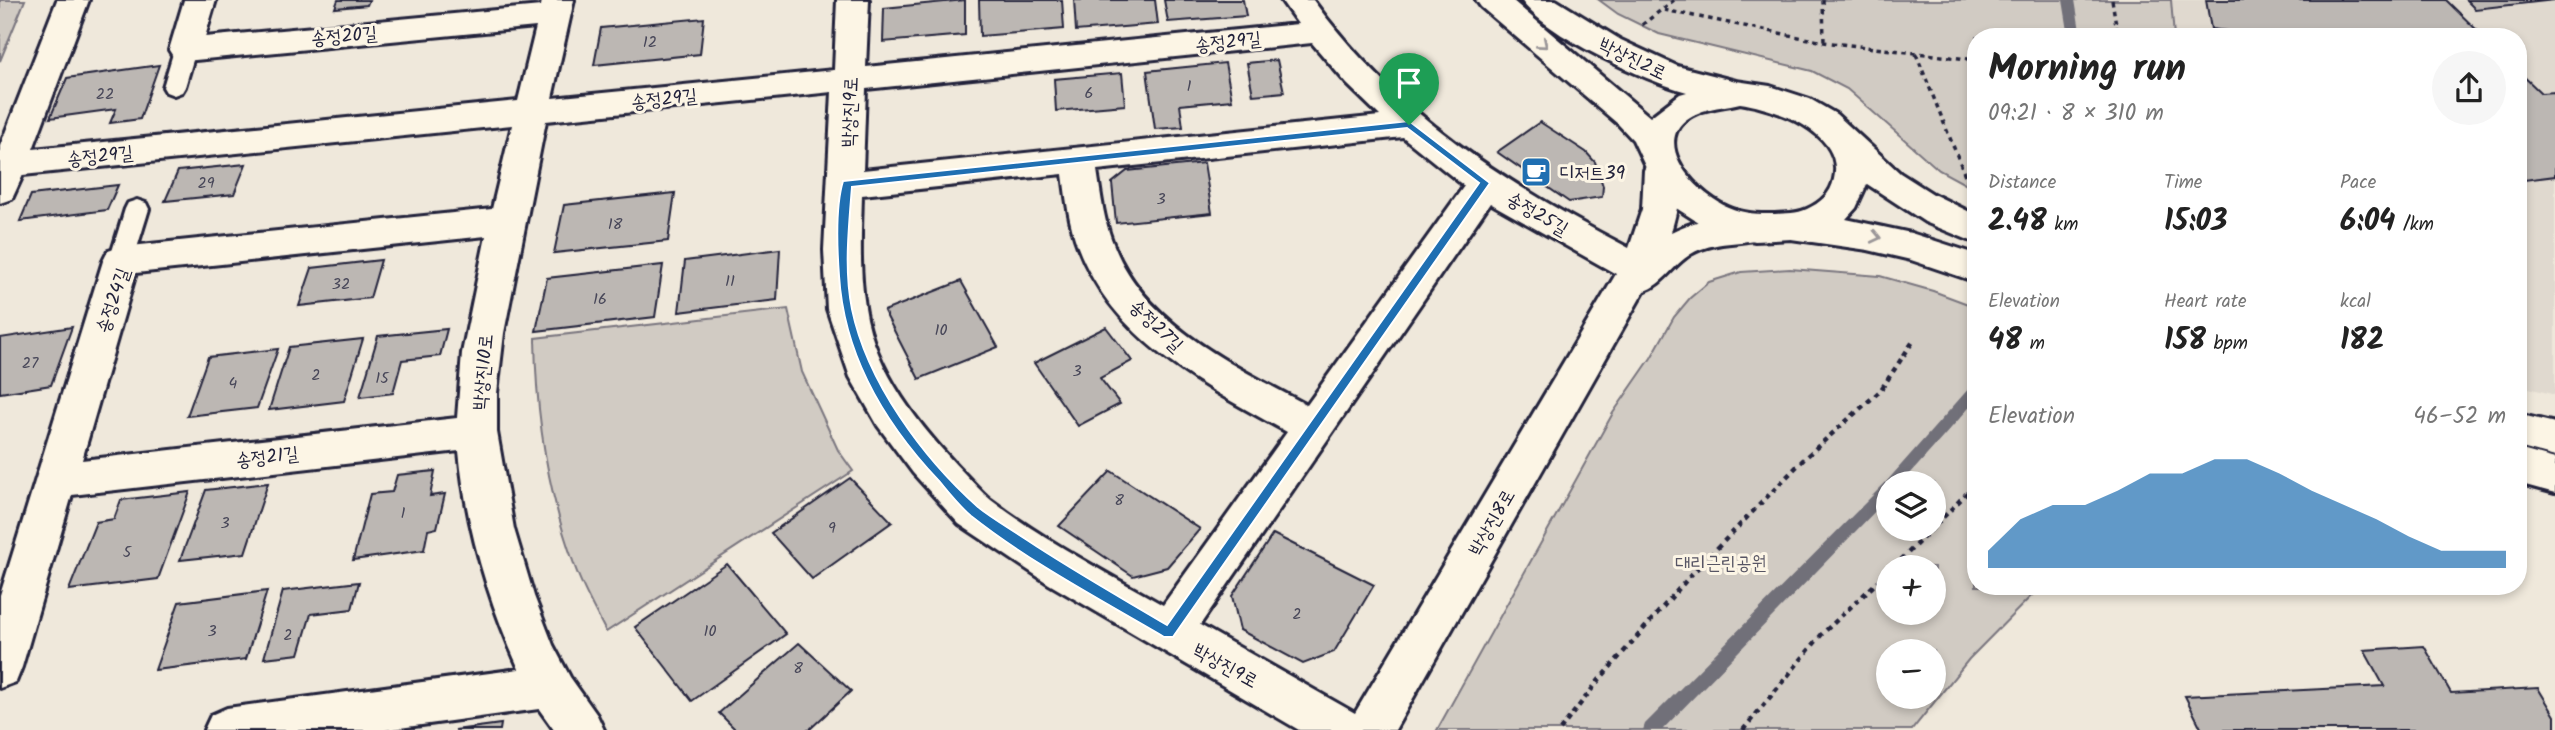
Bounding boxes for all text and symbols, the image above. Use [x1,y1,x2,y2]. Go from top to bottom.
street label: 송정20길 [310,19,379,55]
street label: 송정29길 [1194,25,1263,61]
house number: 12 [643,30,657,55]
street label: 박상진2로 [1593,30,1671,89]
one-way arrow [1536,36,1548,49]
text: Morning run [1988,40,2186,100]
button: share [2432,51,2506,125]
pin [1379,53,1439,125]
icon: arrive [1390,64,1428,102]
house number: 1 [1186,74,1192,99]
street label: 박상진9로 [835,76,867,148]
house number: 6 [1085,81,1093,106]
house number: 22 [96,82,114,107]
street label: 송정29길 [630,82,699,118]
text: 09:21 · 8 × 310 m [1988,96,2164,132]
street label: 송정29길 [66,139,135,175]
cafe icon: 디저트39 [1519,155,1553,189]
place label: 디저트39 [1559,159,1625,189]
text: Distance [1988,168,2056,198]
text: Time [2164,168,2202,198]
text: Pace [2340,168,2376,198]
house number: 29 [197,171,215,196]
street label: 송정25길 [1500,185,1574,244]
house number: 3 [1156,187,1166,212]
text: 2.48 [1988,198,2047,246]
text: 15:03 [2164,198,2227,246]
text: 6:04 [2340,198,2395,246]
text: km [2047,210,2078,240]
text: /km [2395,210,2434,240]
house number: 18 [608,212,623,237]
one-way arrow [1870,228,1882,243]
street label: 송정24길 [89,264,139,337]
house number: 11 [725,269,735,294]
house number: 32 [332,272,350,297]
house number: 16 [593,287,607,312]
text: Elevation [1988,287,2060,317]
text: Heart rate [2164,287,2247,317]
text: kcal [2340,287,2371,317]
street label: 송정27길 [1122,293,1190,360]
text: 48 [1988,317,2022,365]
text: 158 [2164,317,2206,365]
text: 182 [2340,317,2384,365]
house number: 10 [934,318,948,343]
text: m [2022,329,2045,359]
text: bpm [2206,329,2248,359]
street label: 박상진10로 [466,333,502,412]
house number: 27 [22,351,39,376]
house number: 3 [1072,359,1082,384]
house number: 2 [311,363,321,388]
house number: 15 [375,366,390,391]
house number: 4 [229,371,238,396]
text: Elevation [1988,399,2075,435]
text: 46–52 m [2413,399,2506,435]
street label: 송정21길 [234,439,300,477]
map controls [1876,471,1946,709]
button: layers [1876,471,1946,541]
street label: 박상진8로 [1462,484,1524,562]
house number: 8 [1114,488,1124,513]
house number: 1 [400,501,406,526]
house number: 3 [220,511,230,536]
house number: 9 [828,516,836,541]
house number: 5 [123,540,133,565]
park label: 대리근린공원 [1675,549,1767,579]
button: + [1876,555,1946,625]
house number: 2 [1292,602,1302,627]
house number: 3 [207,619,217,644]
house number: 10 [703,619,717,644]
house number: 2 [283,623,293,648]
street label: 박상진9로 [1187,637,1263,697]
button: − [1876,639,1946,709]
house number: 8 [793,656,803,681]

